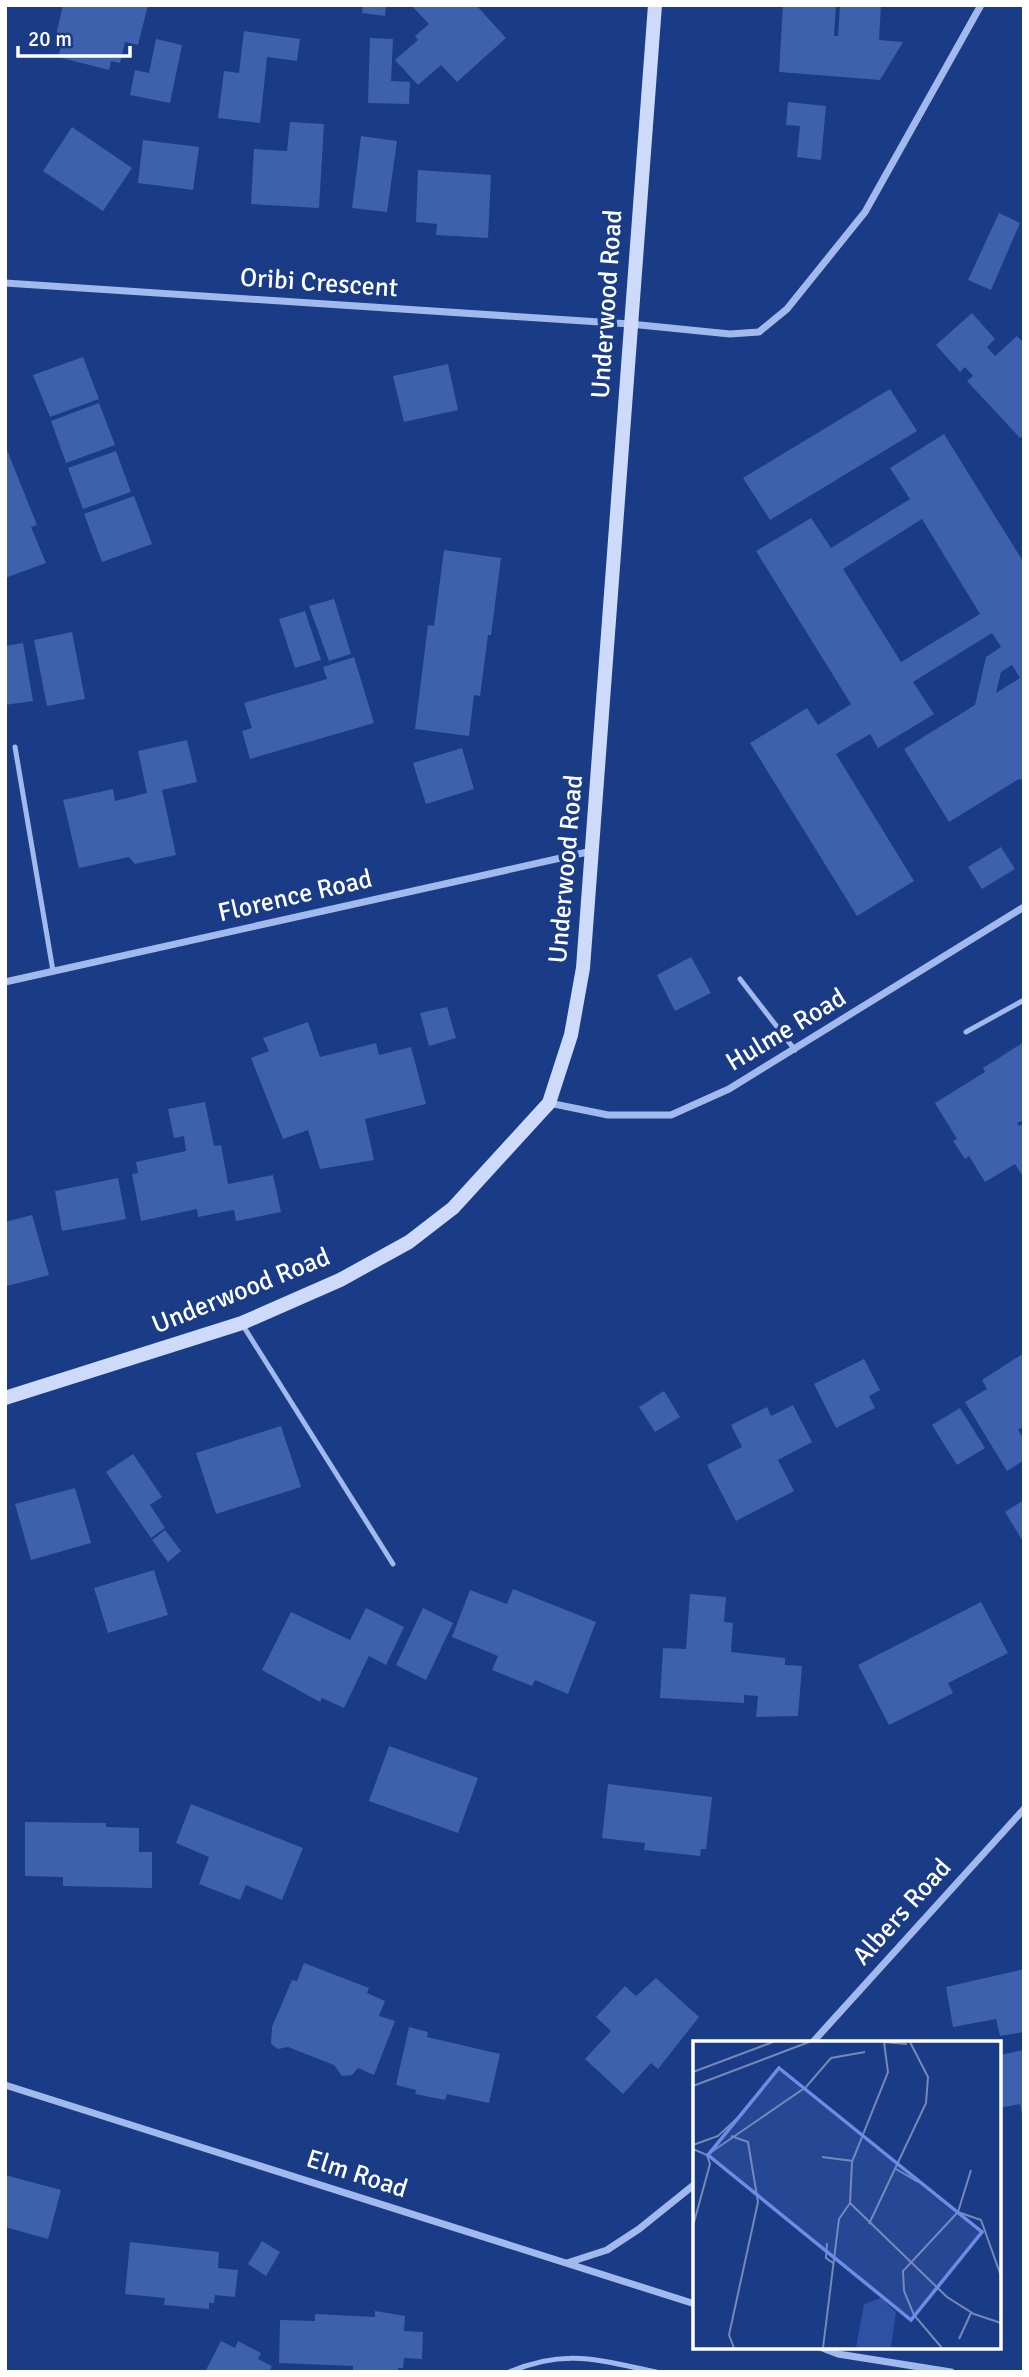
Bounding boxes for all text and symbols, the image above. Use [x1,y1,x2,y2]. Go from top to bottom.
scale bar [18,14,130,58]
text: 20 m [28,26,72,52]
street label: Underwood Road [584,209,630,399]
street label: Oribi Crescent [239,262,399,304]
street label: Underwood Road [542,773,590,965]
street label: Florence Road [215,863,375,929]
street label: Hulme Road [720,982,852,1078]
street label: Underwood Road [147,1241,335,1341]
street label: Albers Road [846,1852,958,1972]
inset map [693,2041,1001,2349]
street label: Elm Road [302,2143,412,2205]

